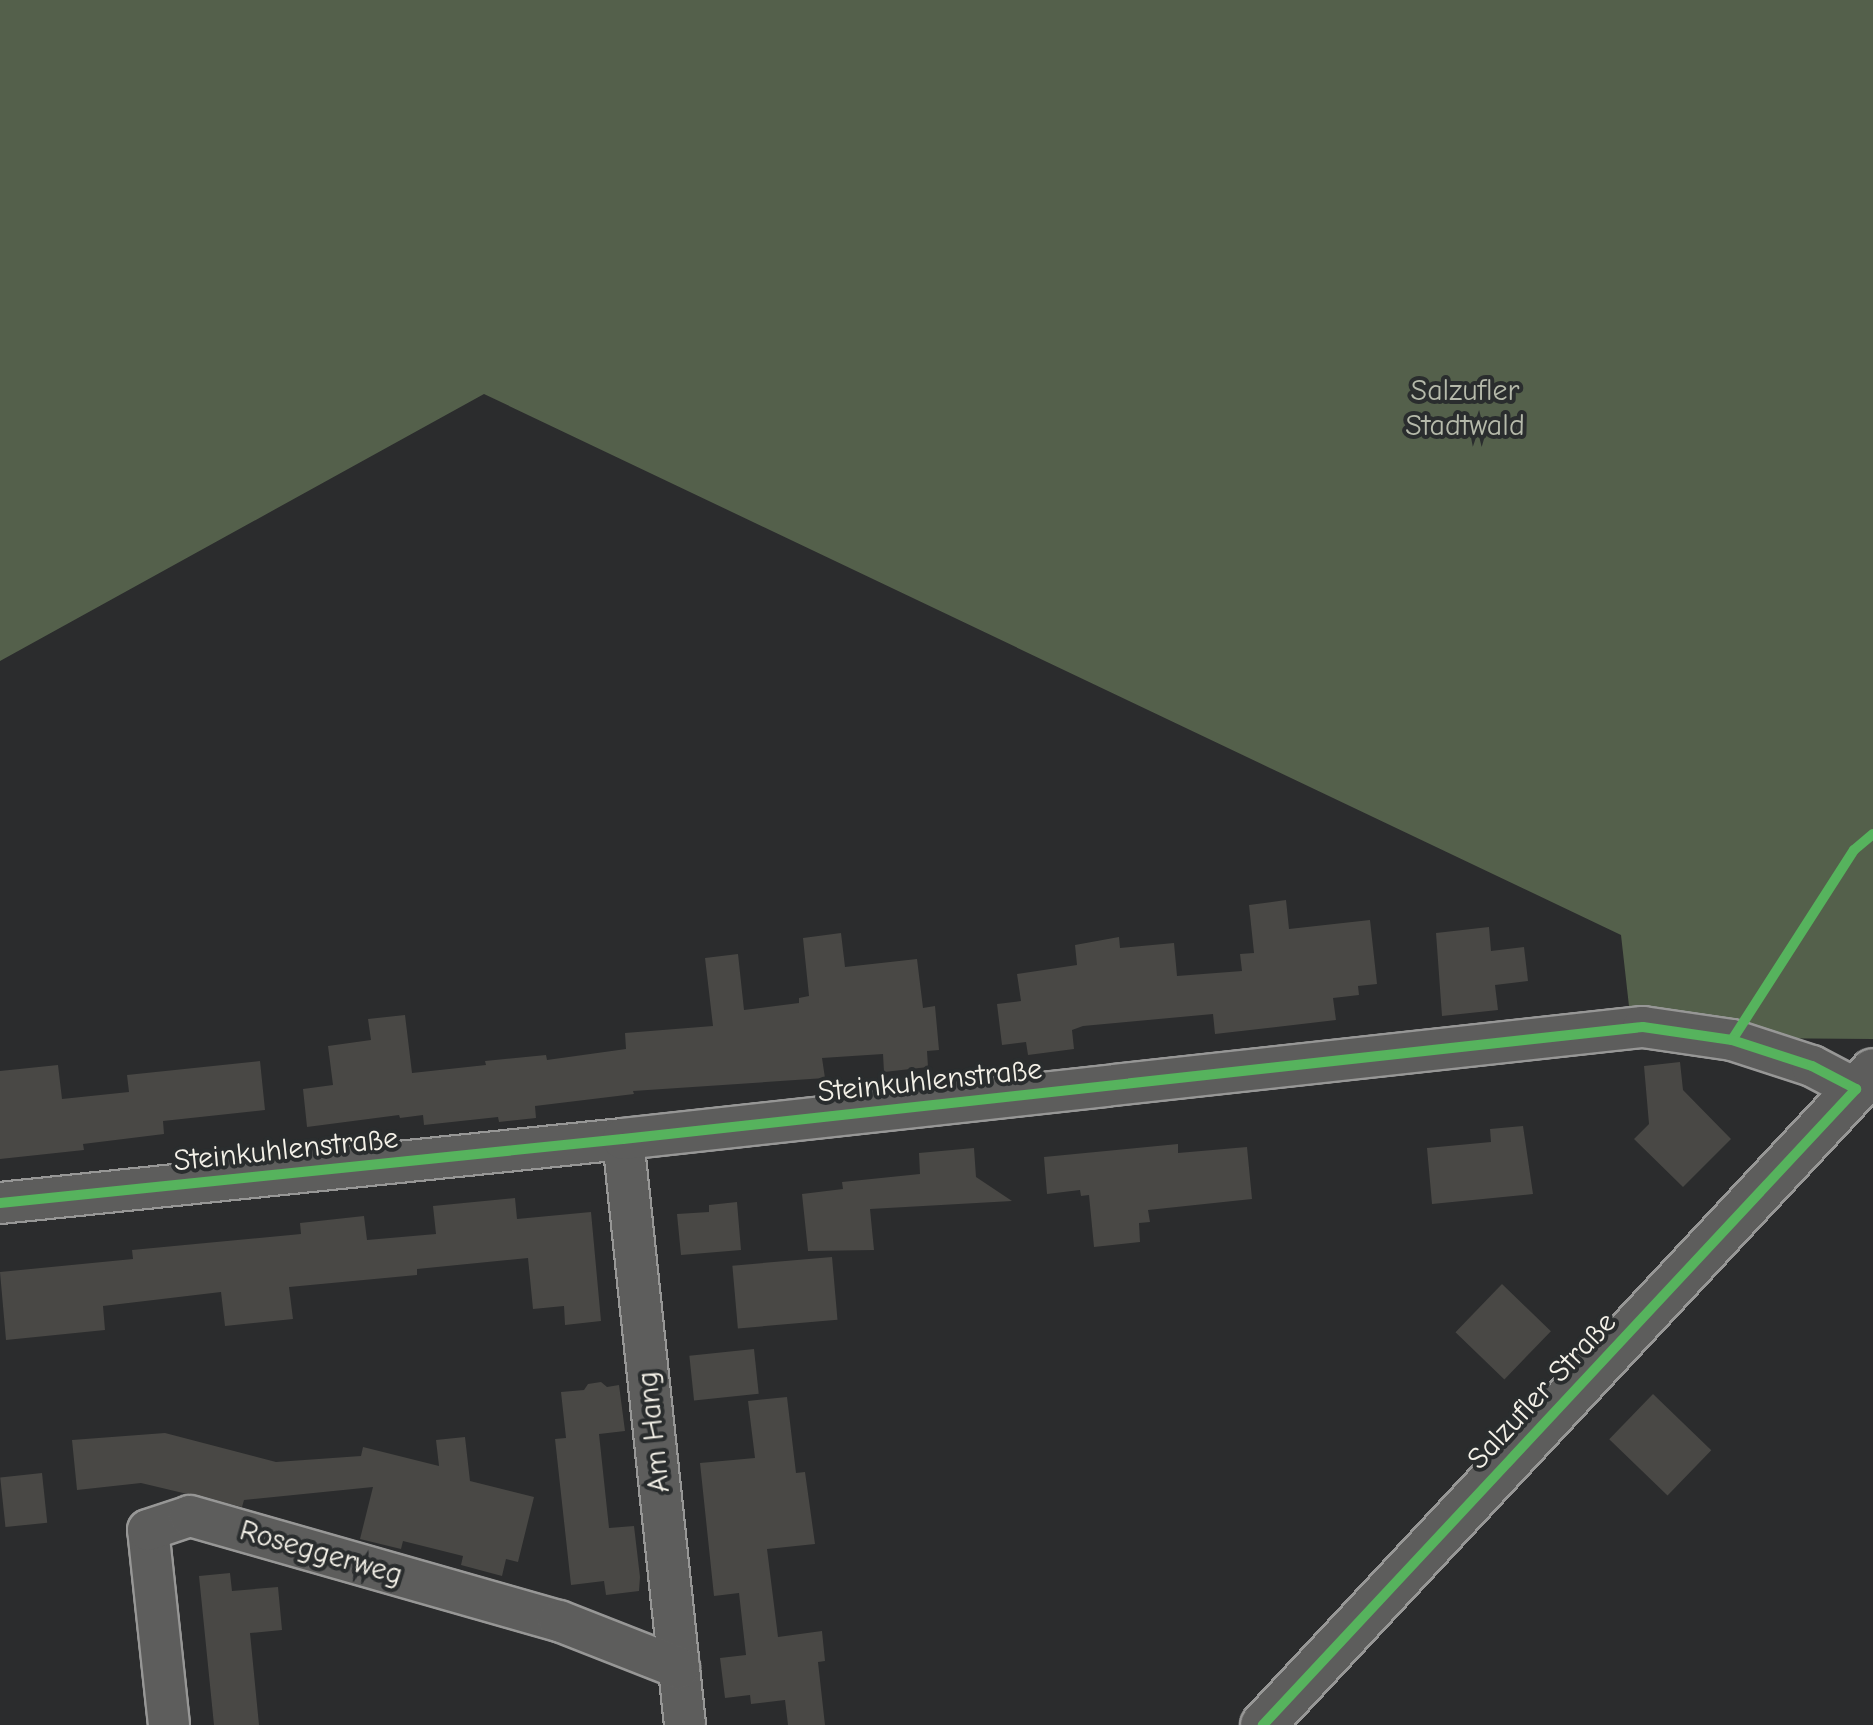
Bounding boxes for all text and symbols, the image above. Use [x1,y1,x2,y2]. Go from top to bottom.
park label: Salzufler Stadtwald [1405,373,1525,444]
street label: Steinkuhlenstraße [816,1051,1044,1111]
street label: Steinkuhlenstraße [172,1120,400,1180]
street label: Salzufler Straße [1460,1305,1624,1477]
street label: Am Hang [630,1369,678,1495]
street label: Roseggerweg [235,1513,407,1593]

